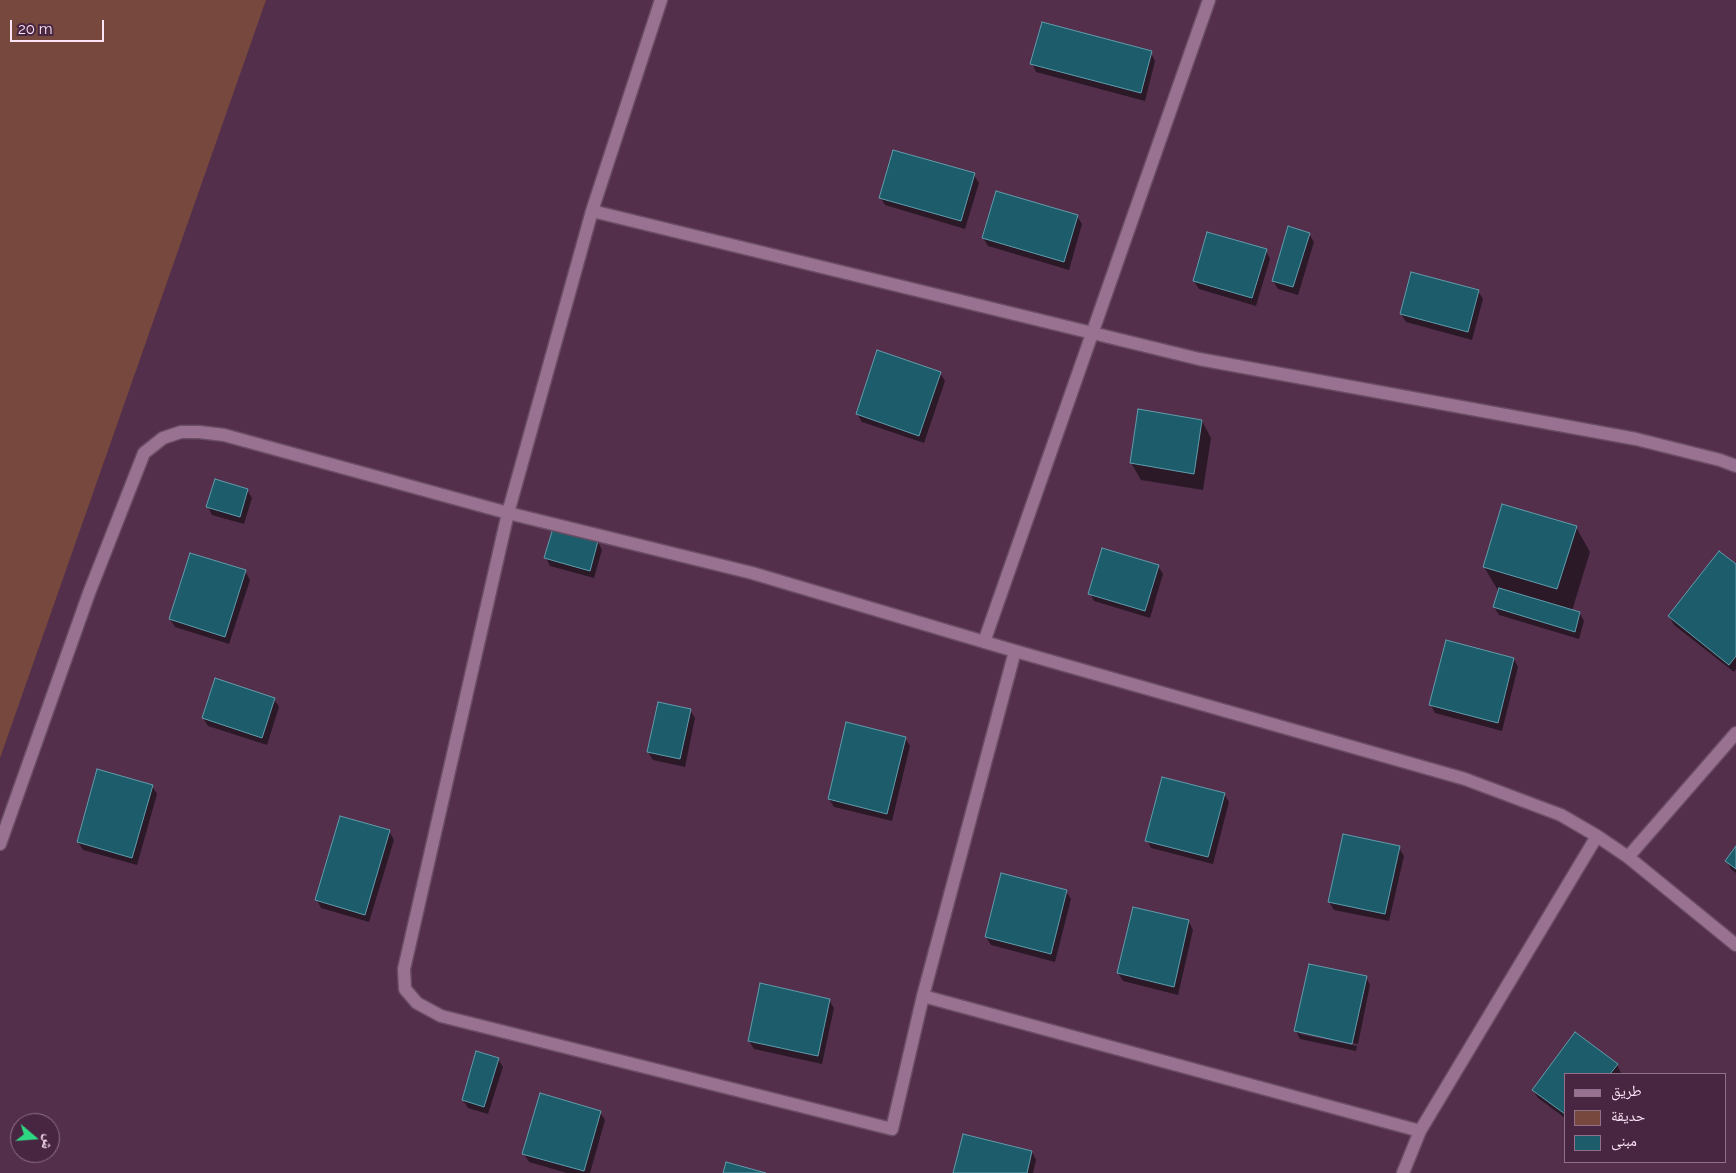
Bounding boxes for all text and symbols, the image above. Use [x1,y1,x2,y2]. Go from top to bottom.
scale bar [12,10,106,42]
text: 20 m [18,20,53,38]
legend [1564,1073,1726,1163]
text: طريق [1611,1082,1642,1100]
text: حديقة [1611,1107,1645,1125]
north arrow [10,1113,60,1163]
text: مبنى [1611,1132,1637,1150]
text: ش [38,1133,58,1152]

